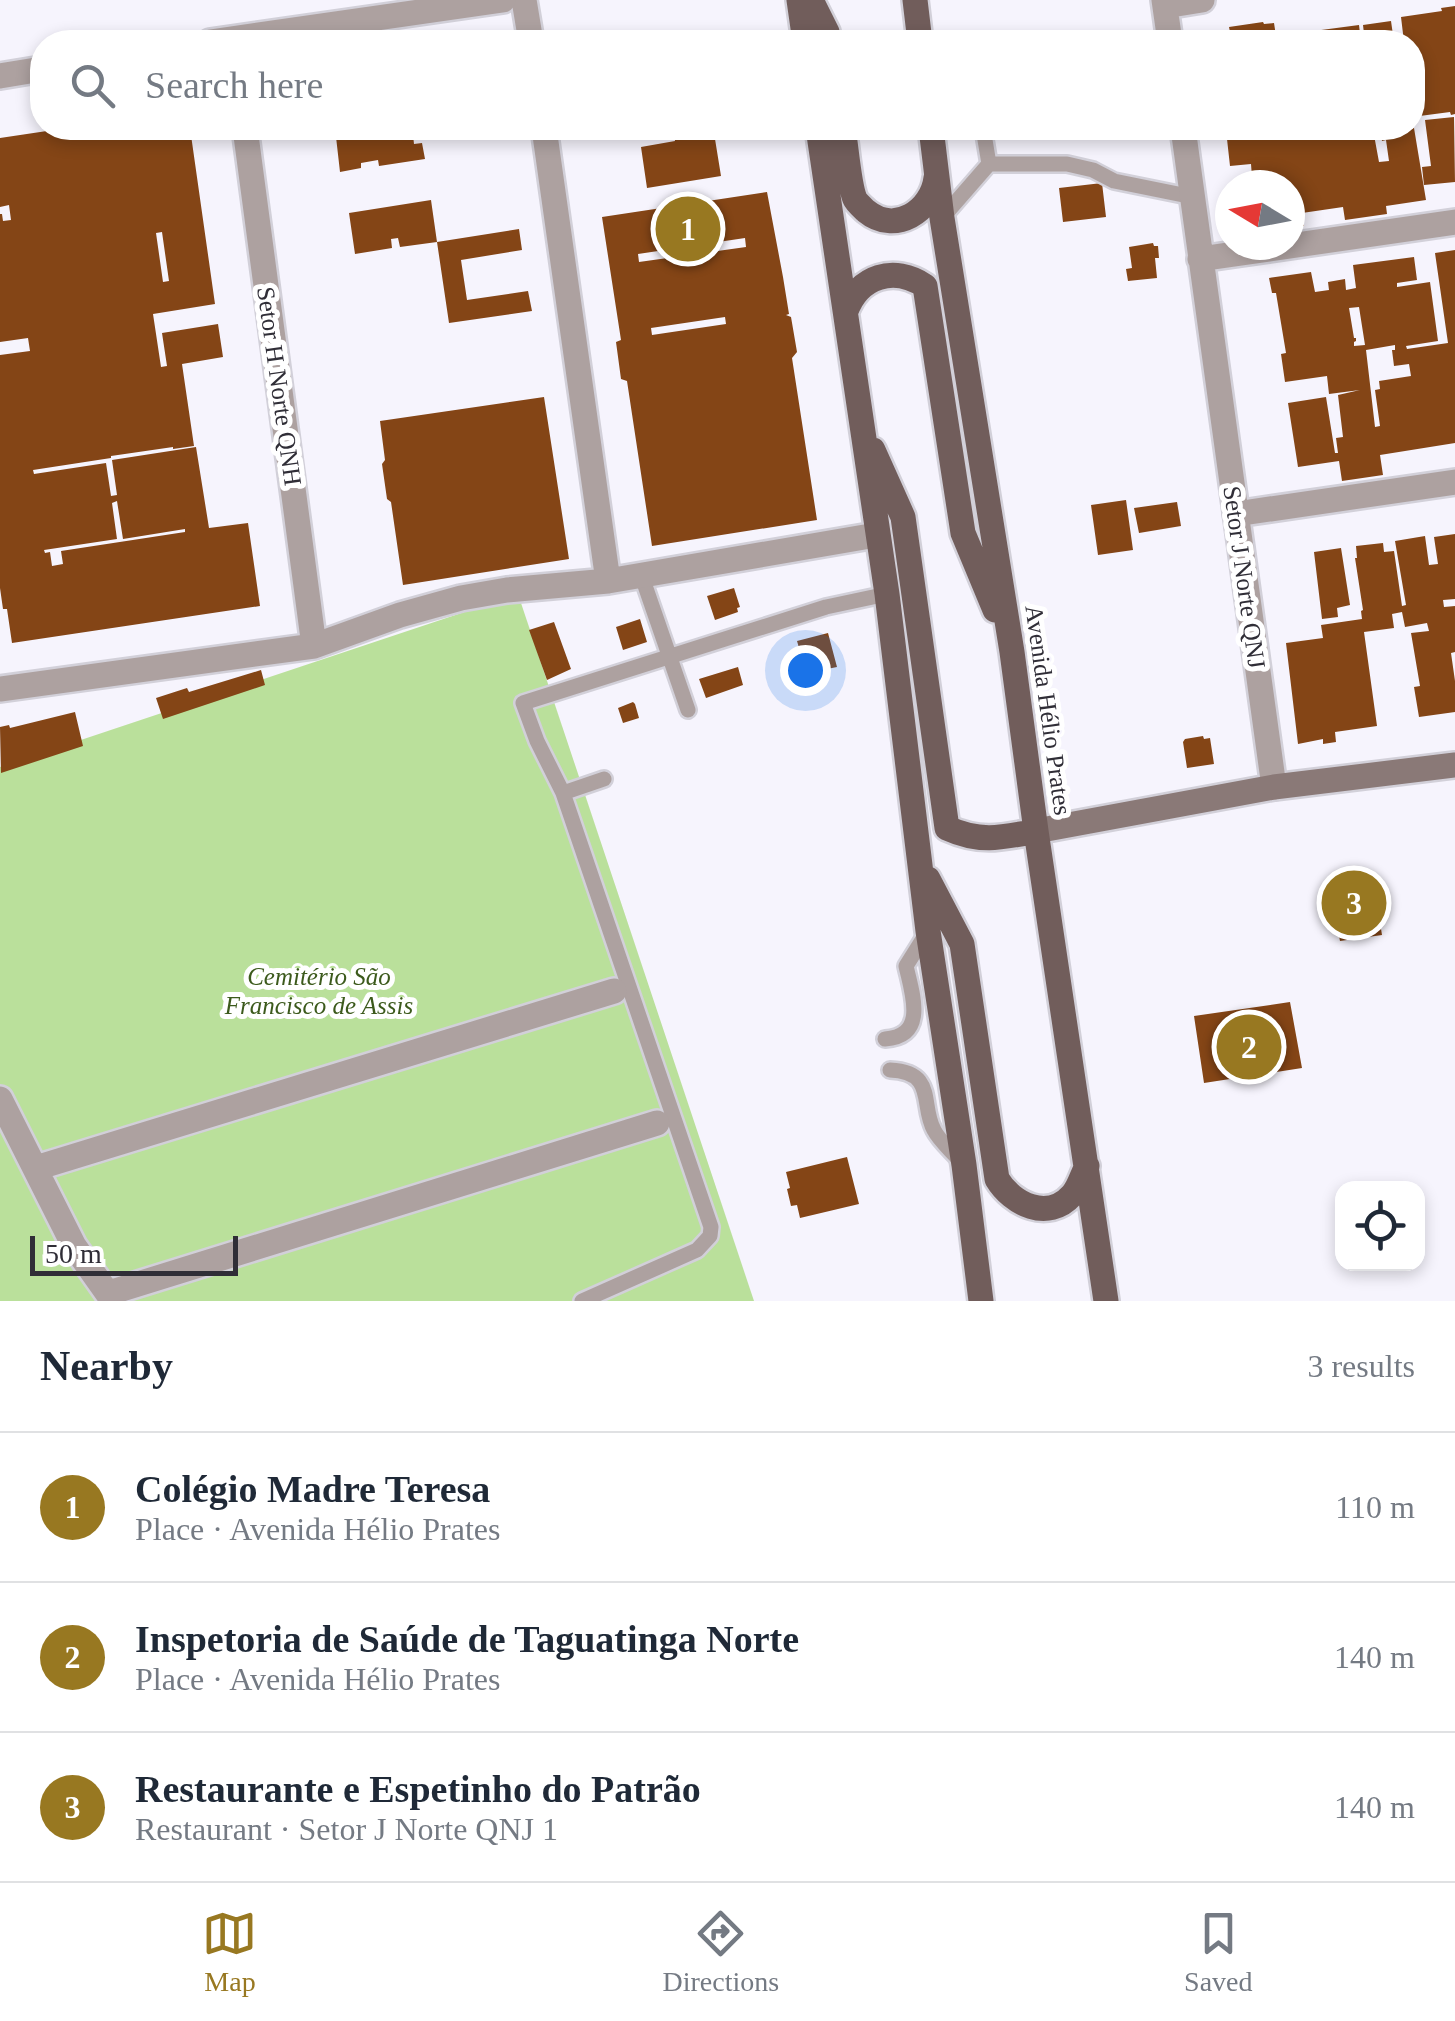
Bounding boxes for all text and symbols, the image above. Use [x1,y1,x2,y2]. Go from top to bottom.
search box [30,30,1425,140]
icon: search [65,58,120,113]
text: Search here [145,64,323,106]
north arrow [1215,170,1305,260]
pin: 1 [656,192,720,266]
street label: Setor H Norte QNH [252,285,307,487]
street label: Setor J Norte QNJ [1218,484,1271,670]
street label: Avenida Hélio Prates [1020,603,1077,817]
your location [780,645,831,696]
pin: 3 [1322,866,1386,940]
park label: Cemitério São Francisco de Assis [224,963,413,1019]
pin: 2 [1216,1010,1282,1084]
map controls [1335,1181,1425,1271]
button: locate [1335,1181,1425,1271]
scale bar [30,1231,238,1276]
text: 50 m [45,1238,102,1269]
text: Nearby [40,1343,173,1389]
text: 3 results [1307,1348,1415,1384]
text: Colégio Madre Teresa [135,1468,490,1510]
text: 1 [65,1489,81,1525]
text: 110 m [1335,1489,1415,1525]
text: Place · Avenida Hélio Prates [135,1511,501,1547]
text: Inspetoria de Saúde de Taguatinga Norte [135,1618,799,1660]
text: 2 [65,1639,81,1675]
text: 140 m [1334,1639,1415,1675]
text: Place · Avenida Hélio Prates [135,1661,501,1697]
text: Restaurante e Espetinho do Patrão [135,1768,701,1810]
text: 3 [65,1789,81,1825]
text: 140 m [1334,1789,1415,1825]
text: Restaurant · Setor J Norte QNJ 1 [135,1811,558,1847]
tab: Map [202,1906,257,1998]
tab: Directions [662,1906,779,1998]
tab: Saved [1184,1906,1253,1998]

